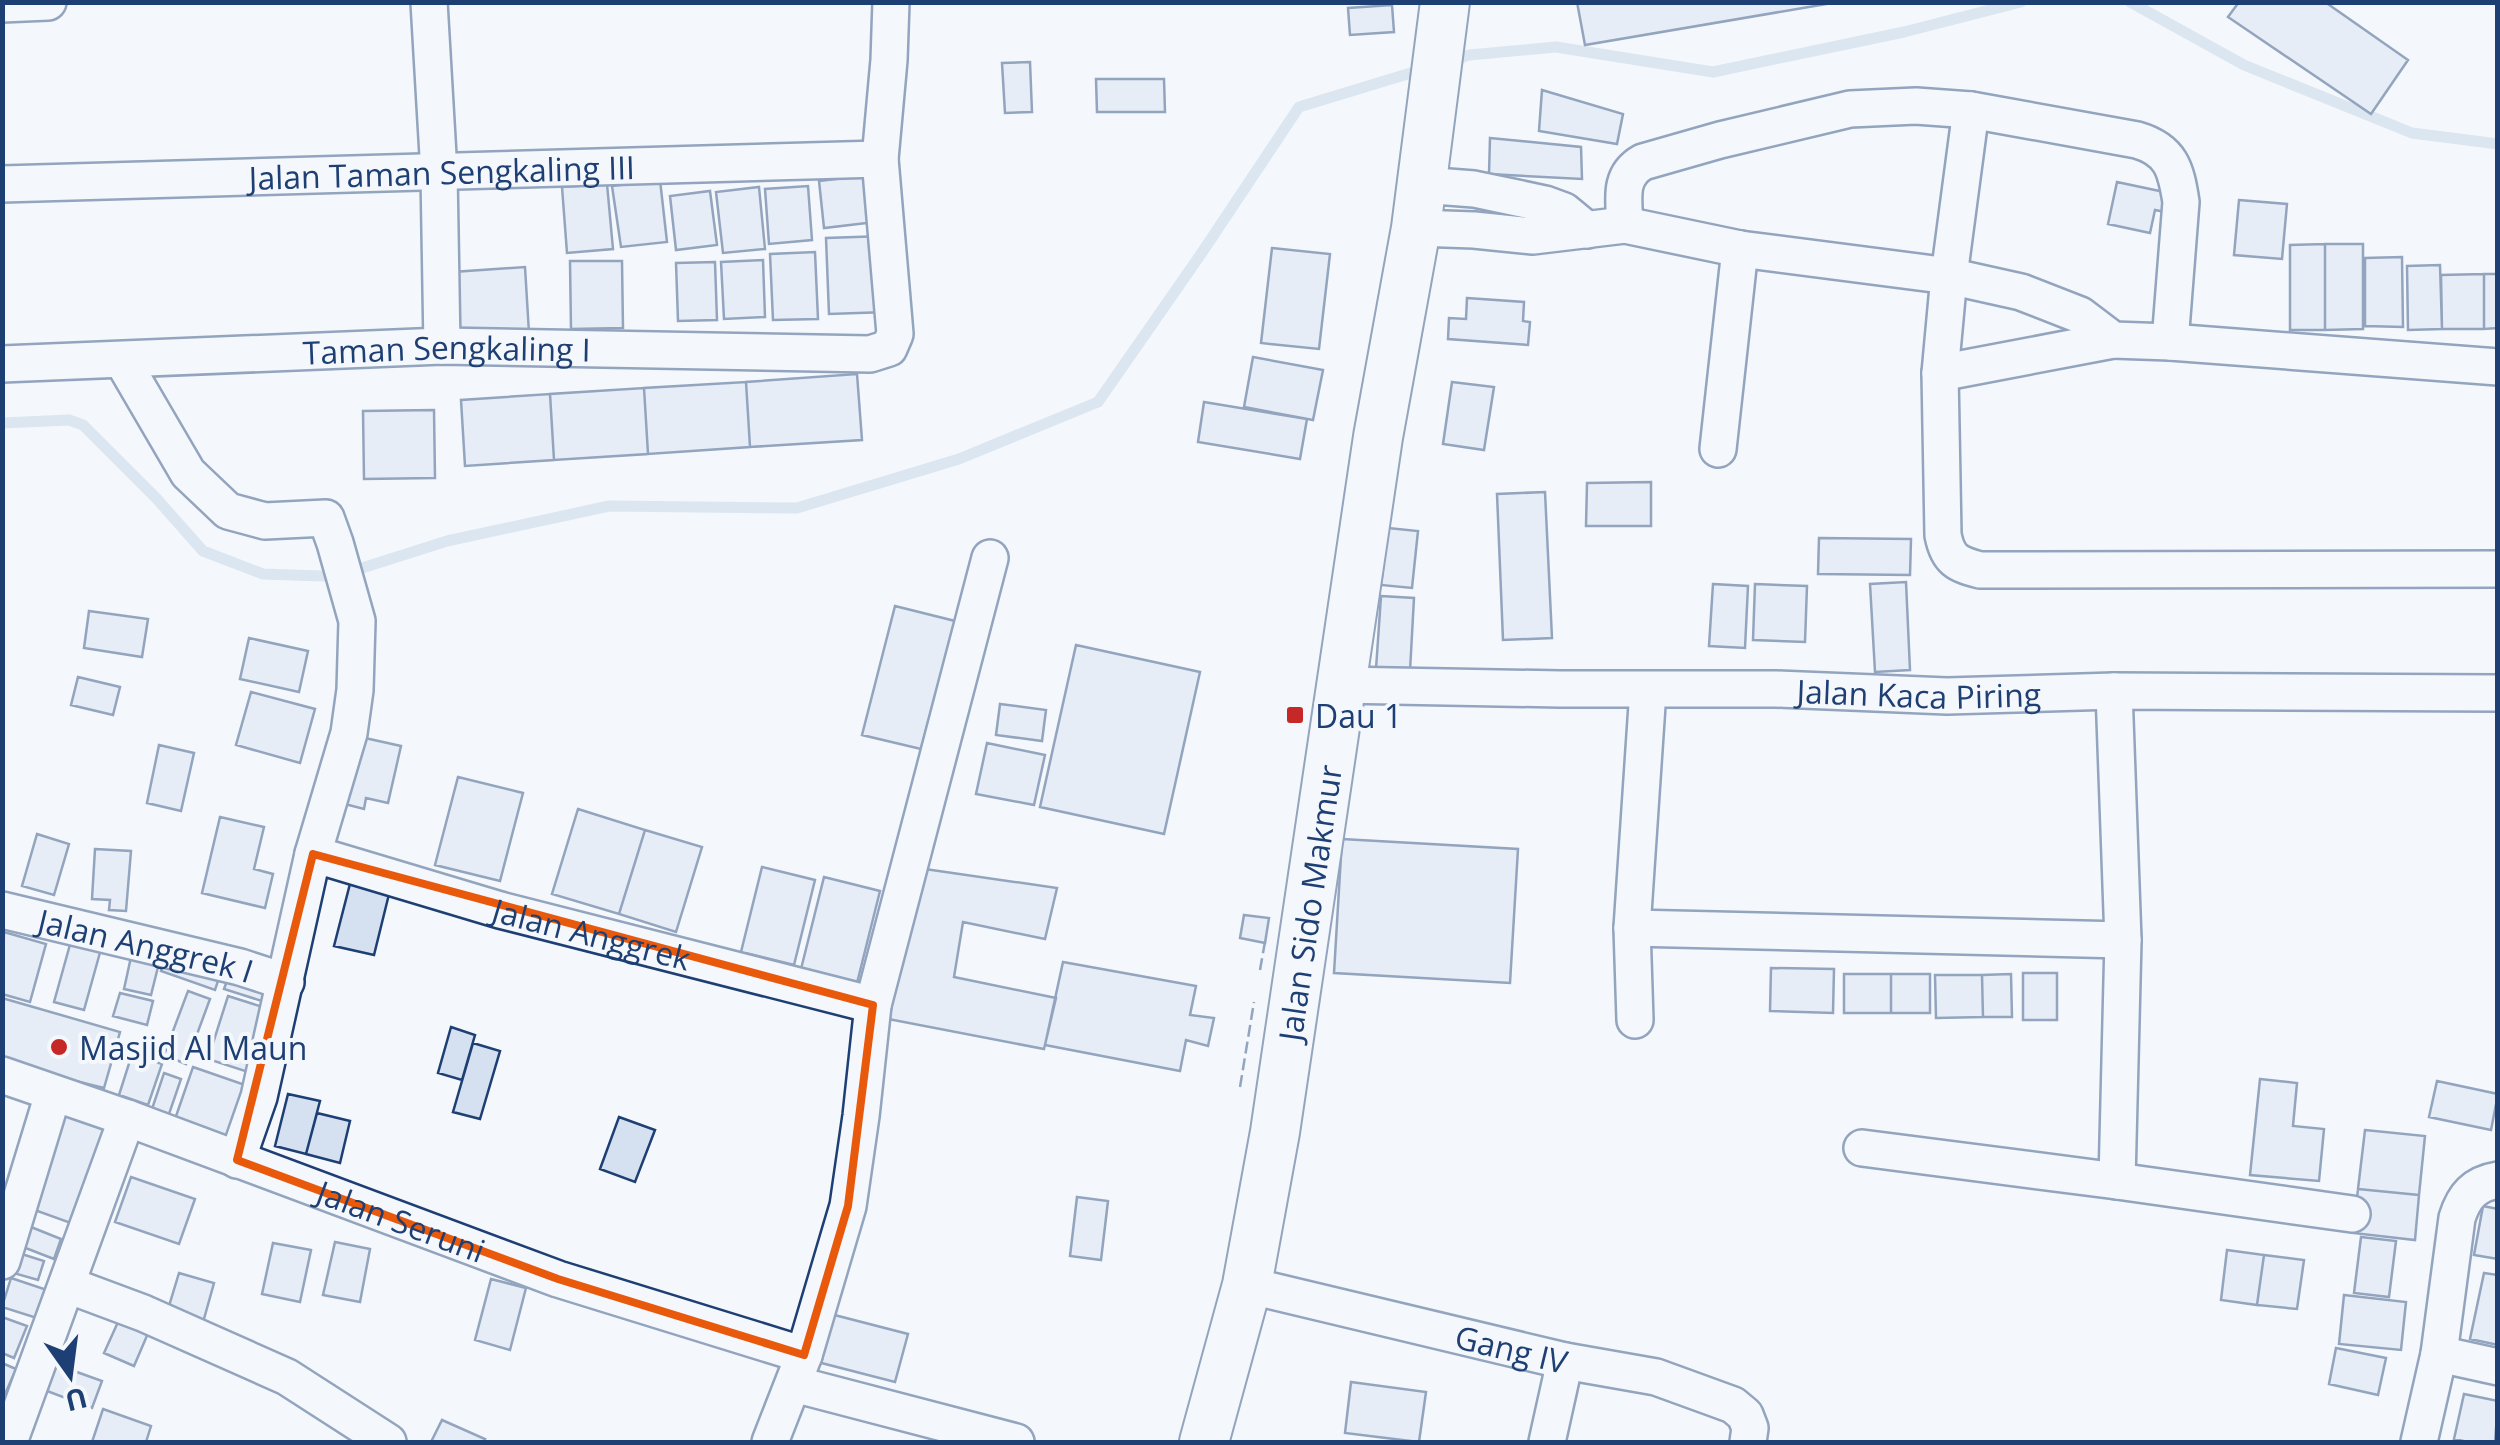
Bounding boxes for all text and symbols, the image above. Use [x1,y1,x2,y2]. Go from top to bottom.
street label: Jalan Taman Sengkaling III [245,144,636,199]
street label: Taman Sengkaling I [302,324,591,373]
street label: Jalan Kaca Piring [1793,668,2042,717]
place label: Dau 1 [1315,694,1402,737]
marker: Dau 1 [1284,704,1306,726]
street label: Jalan Sido Makmur [1267,762,1351,1047]
street label: Jalan Anggrek [485,887,696,979]
street label: Jalan Anggrek I [31,897,259,992]
place label: Masjid Al Maun [79,1026,307,1069]
marker: Masjid Al Maun [48,1036,70,1058]
street label: Jalan Seruni [308,1168,491,1271]
street label: Gang IV [1451,1314,1573,1383]
north arrow [20,1325,120,1425]
text: U [61,1379,91,1421]

